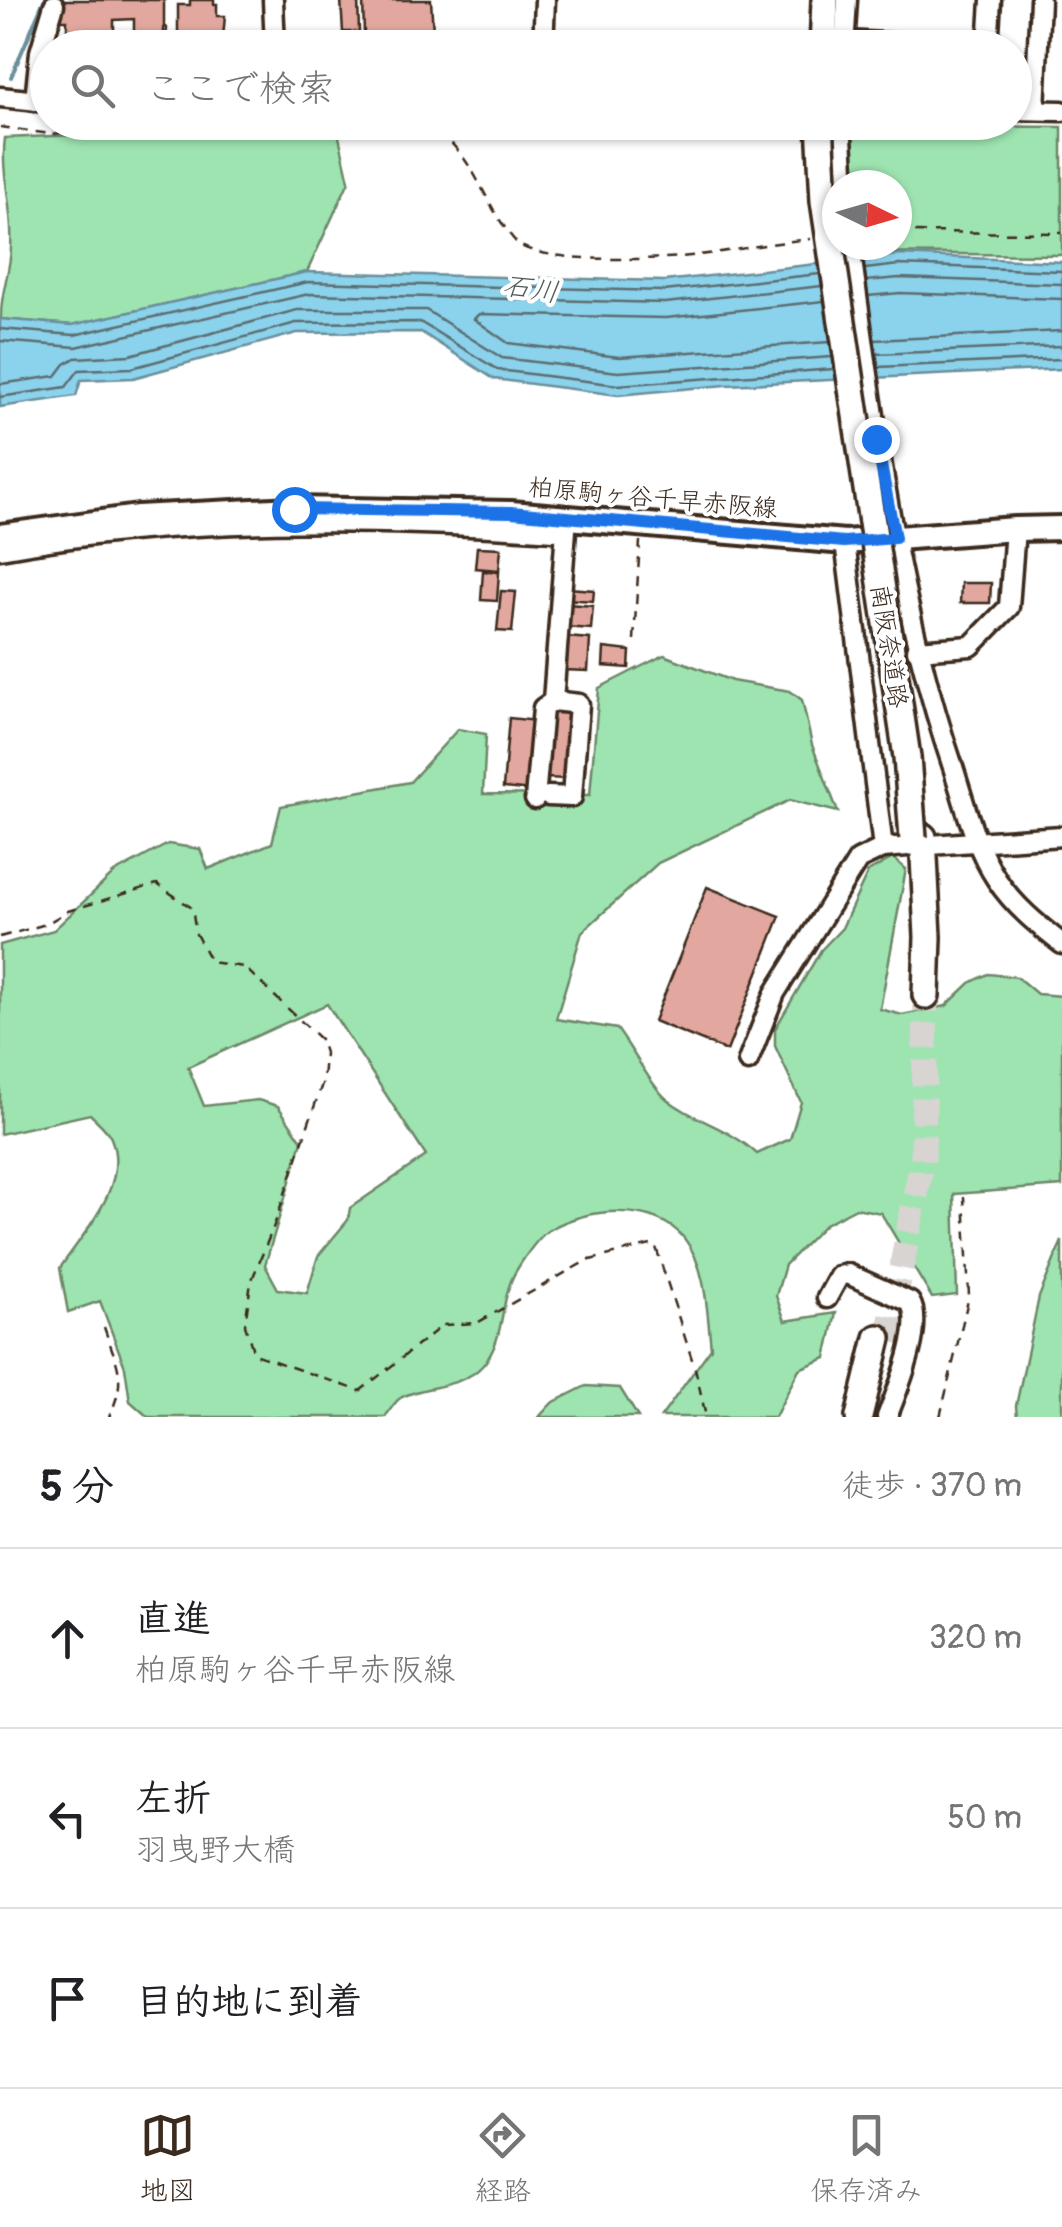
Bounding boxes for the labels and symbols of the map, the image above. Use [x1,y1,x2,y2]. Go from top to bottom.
north arrow [822,170,912,260]
water label: 石川 [501,268,561,311]
route end [854,417,900,463]
street label: 柏原駒ヶ谷千早赤阪線 [527,472,779,525]
route start [272,487,318,533]
street label: 南阪奈道路 [863,582,914,710]

